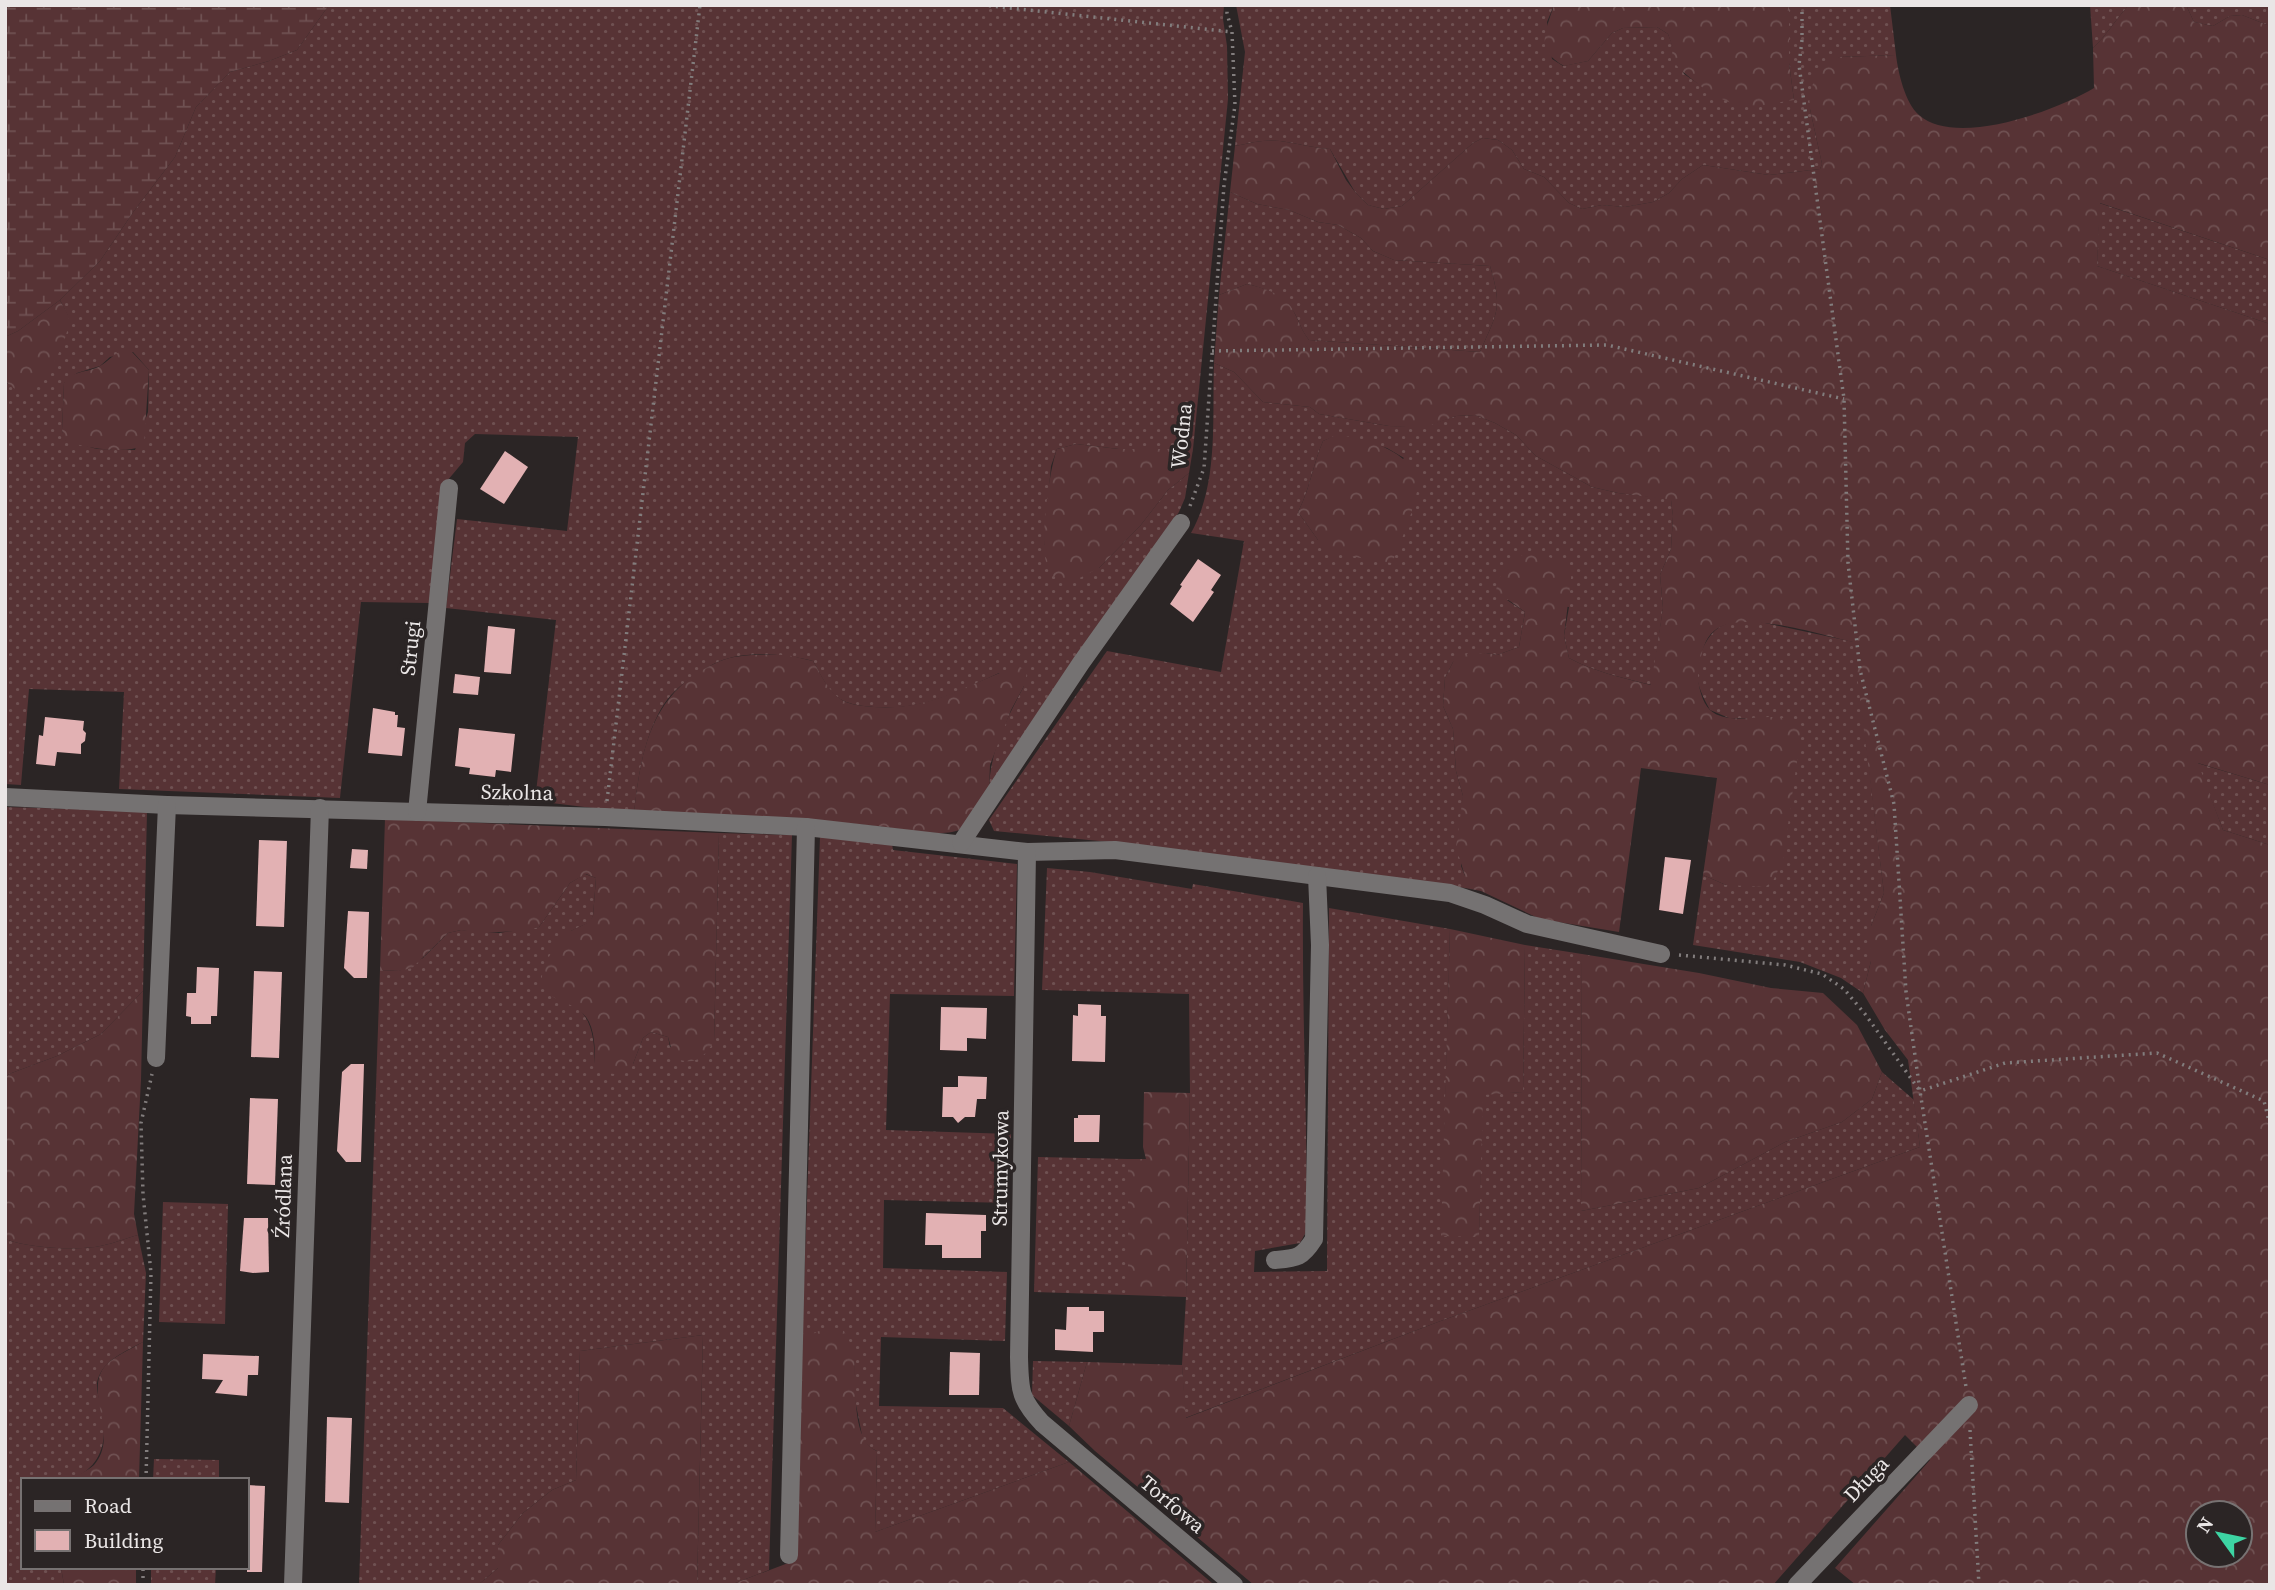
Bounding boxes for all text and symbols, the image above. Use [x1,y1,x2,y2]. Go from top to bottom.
street label: Wodna [1163,402,1199,470]
street label: Strugi [393,619,427,677]
street label: Szkolna [481,777,554,807]
street label: Strumykowa [984,1109,1016,1226]
street label: Źródlana [267,1153,299,1238]
street label: Długa [1837,1449,1895,1508]
street label: Torfowa [1134,1468,1212,1540]
legend [21,1478,248,1569]
text: Road [84,1491,132,1520]
north arrow [2184,1499,2254,1569]
text: N [2190,1512,2220,1538]
text: Building [84,1526,163,1555]

